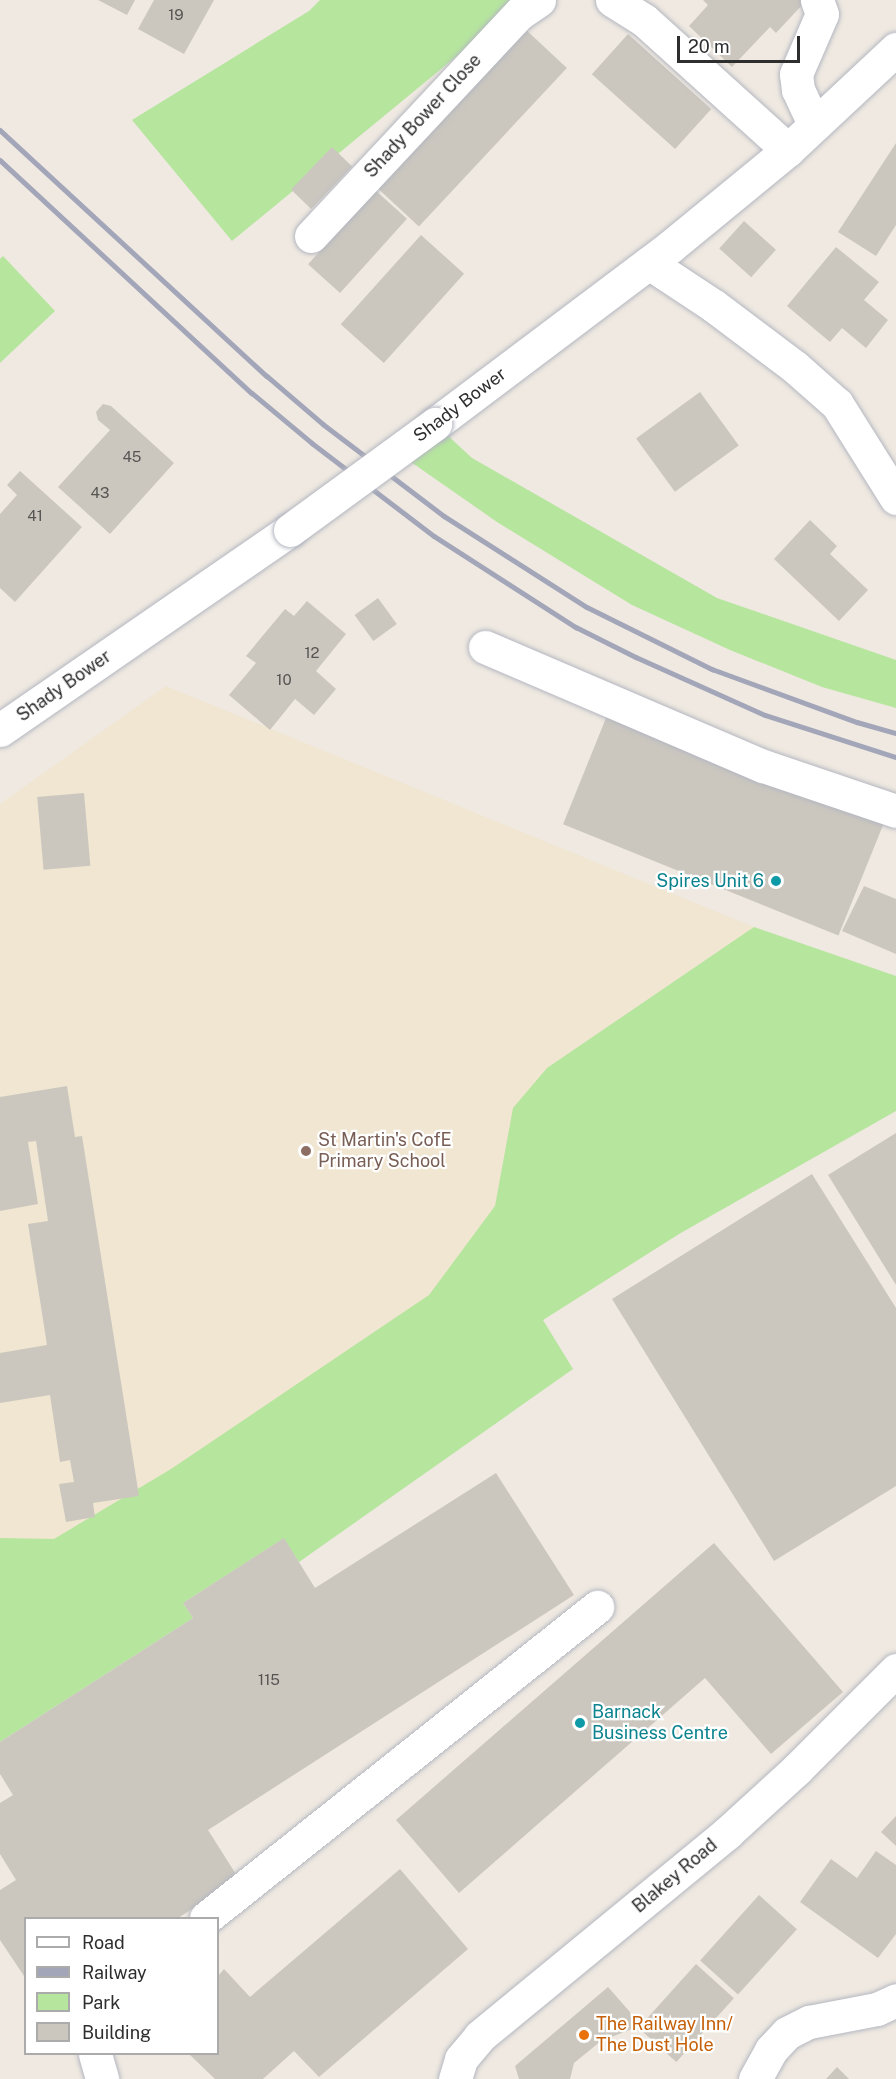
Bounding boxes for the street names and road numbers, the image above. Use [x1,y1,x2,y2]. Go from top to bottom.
street label: Shady Bower Close [360,50,486,182]
street label: Shady Bower [409,363,511,447]
street label: Shady Bower [13,645,115,727]
street label: Blakey Road [628,1834,722,1918]

